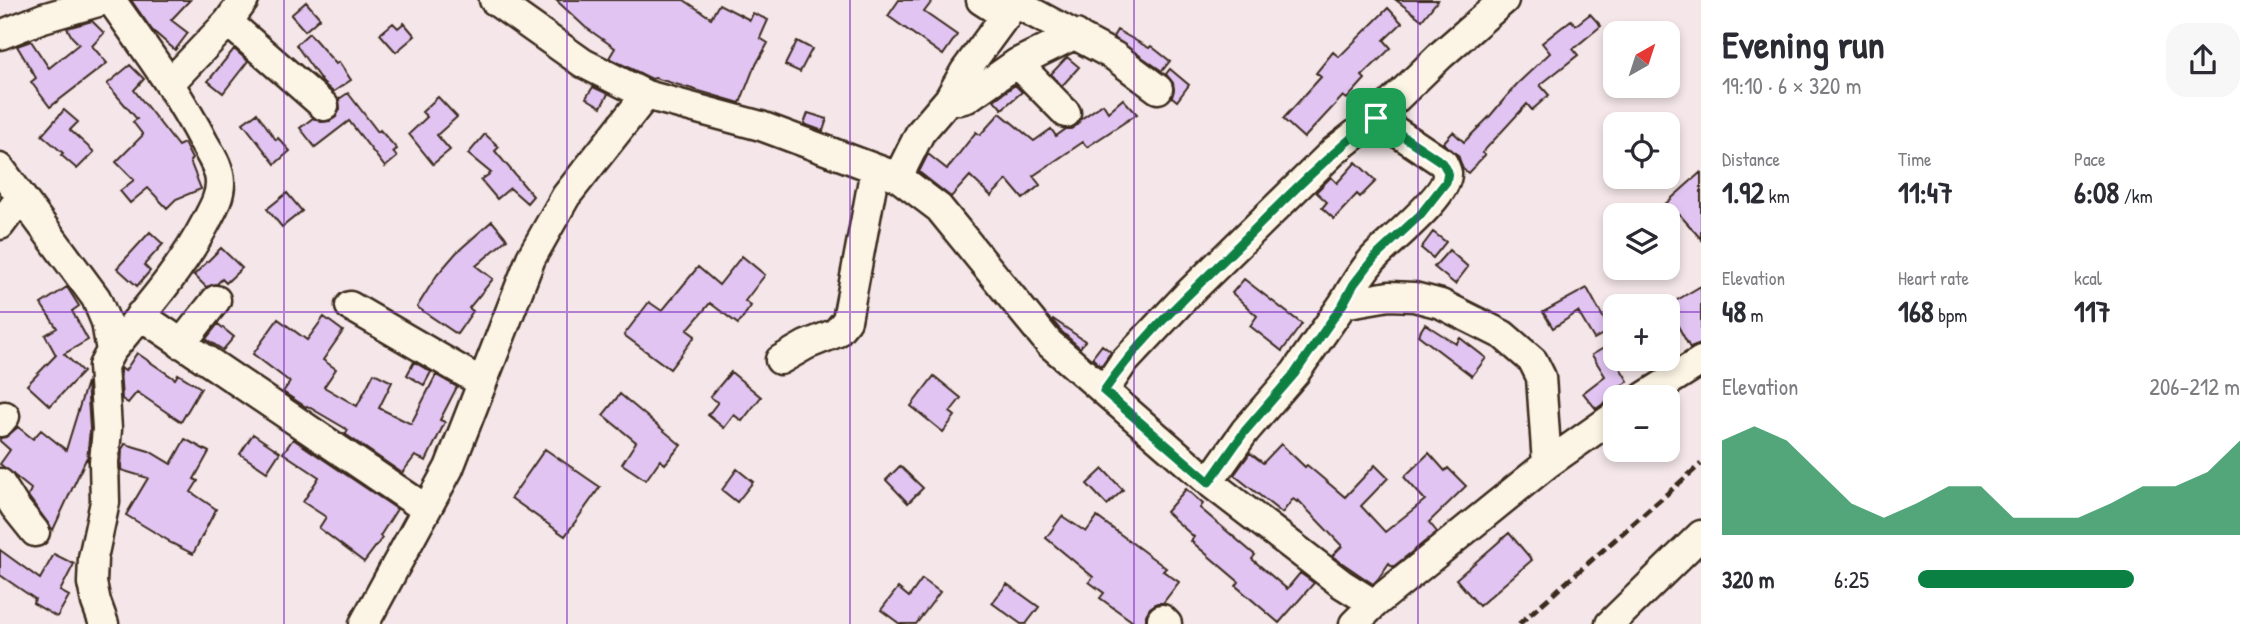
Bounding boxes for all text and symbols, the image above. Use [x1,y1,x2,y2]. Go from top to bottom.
text: Evening run [1722,18,1885,70]
north arrow [1603,21,1680,98]
map controls [1603,21,1680,462]
button: share [2166,23,2240,97]
text: 19:10 · 6 × 320 m [1722,70,1861,101]
pin [1346,88,1406,148]
icon: arrive [1357,99,1395,137]
button: locate [1603,112,1680,189]
text: Distance [1722,146,1780,172]
text: Time [1898,146,1932,172]
text: Pace [2074,146,2106,172]
text: 1.92 [1722,172,1764,212]
text: 11:47 [1898,172,1953,212]
text: 6:08 [2074,172,2119,212]
text: km [1764,183,1790,209]
text: /km [2119,183,2153,209]
button: layers [1603,203,1680,280]
text: Elevation [1722,265,1785,291]
text: Heart rate [1898,265,1969,291]
text: kcal [2074,265,2102,291]
text: 48 [1722,291,1746,331]
text: 168 [1898,291,1934,331]
text: 117 [2074,291,2111,331]
button: + [1603,294,1680,371]
text: m [1746,302,1764,328]
text: bpm [1934,302,1967,328]
text: Elevation [1722,371,1798,402]
text: 206–212 m [2149,371,2240,402]
button: − [1603,385,1680,462]
text: 320 m [1722,564,1774,595]
text: 6:25 [1834,564,1869,595]

